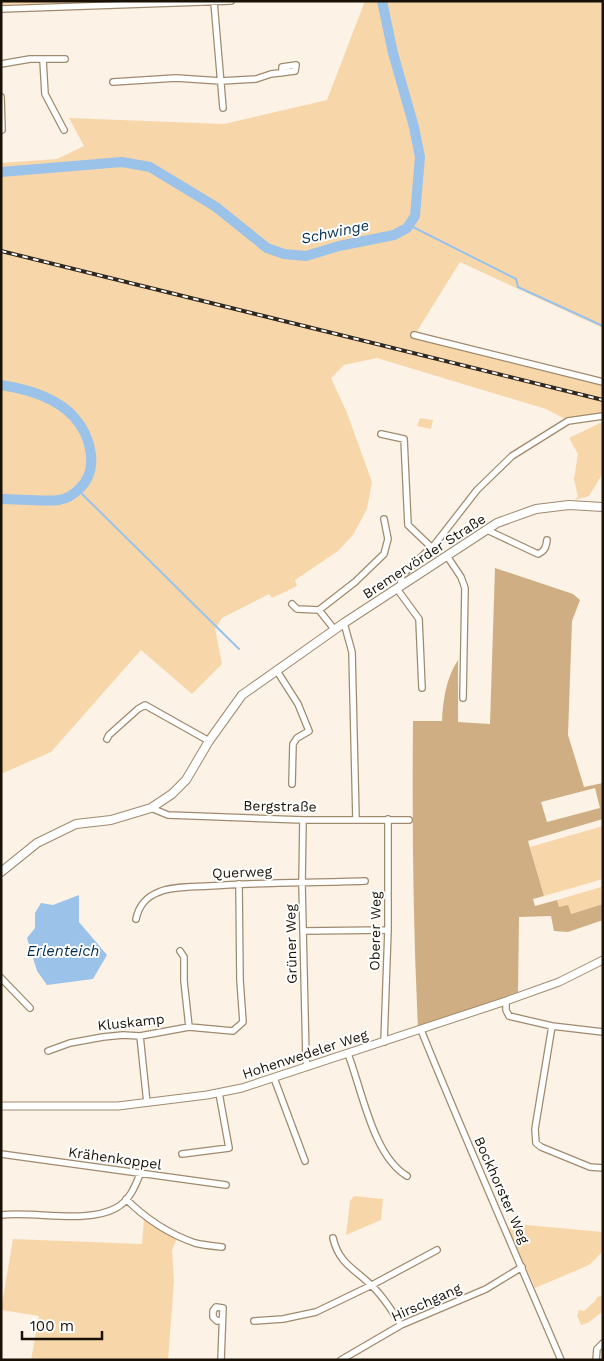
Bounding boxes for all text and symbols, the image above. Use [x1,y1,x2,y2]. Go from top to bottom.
water label: Schwinge [299,216,371,248]
street label: Bremervörder Straße [360,510,488,602]
street label: Bergstraße [243,797,317,815]
street label: Querweg [212,863,273,881]
street label: Oberer Weg [366,891,384,971]
street label: Grüner Weg [282,904,300,984]
water label: Erlenteich [27,942,99,960]
street label: Kluskamp [97,1011,165,1033]
street label: Hohenwedeler Weg [240,1026,370,1082]
street label: Bockhorster Weg [471,1134,533,1246]
street label: Krähenkoppel [67,1144,163,1173]
street label: Hirschgang [389,1279,464,1325]
scale bar [22,1308,102,1340]
text: 100 m [30,1317,74,1335]

